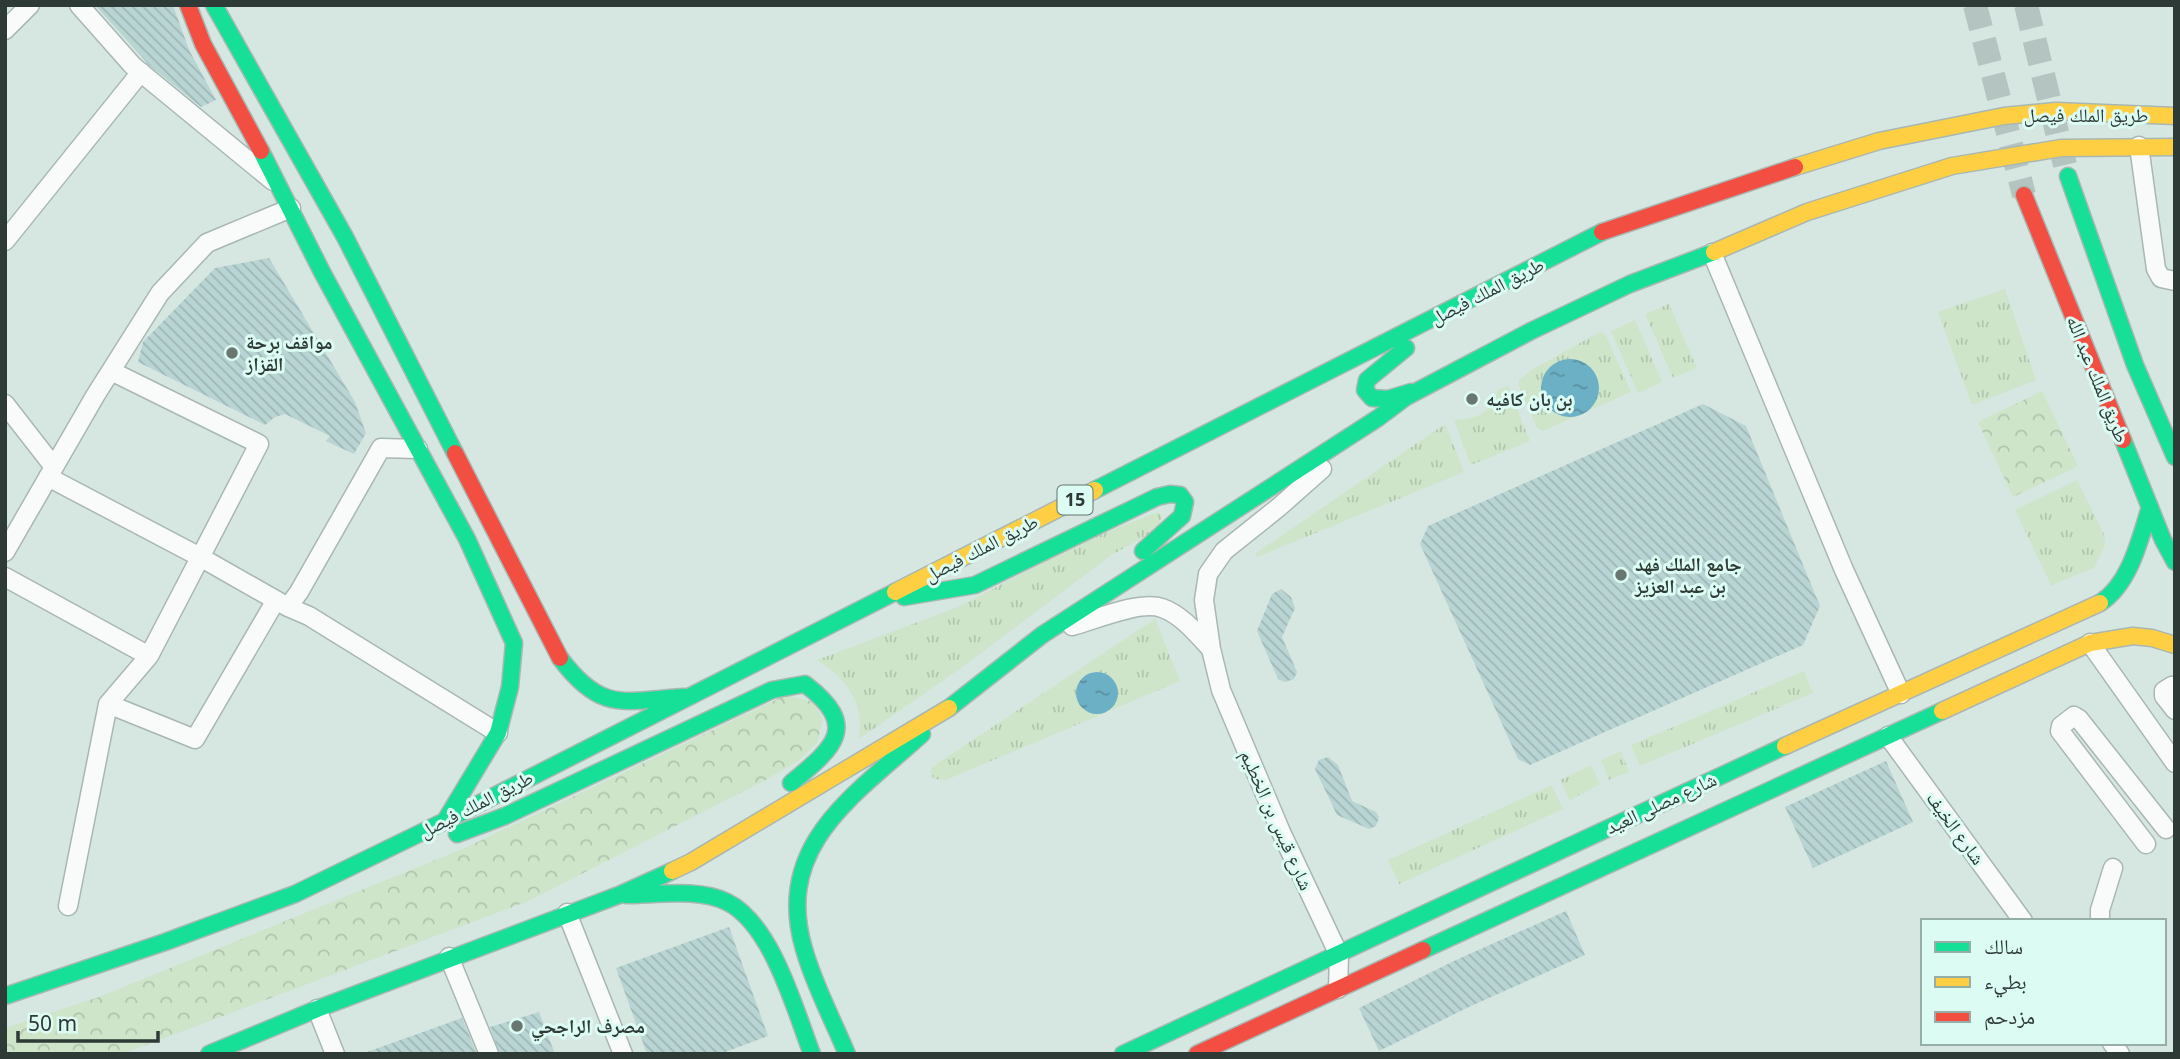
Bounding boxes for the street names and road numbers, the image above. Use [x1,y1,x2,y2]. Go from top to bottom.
street label: طريق الملك فيصل [2024,102,2148,128]
street label: طريق الملك فيصل [1426,251,1548,331]
street label: طريق الملك عبد الله [2061,312,2135,446]
road number: 15 [1058,486,1092,514]
street label: طريق الملك فيصل [920,508,1042,588]
street label: شارع قيس بن الخطيم [1234,746,1320,894]
street label: طريق الملك فيصل [415,764,537,844]
street label: شارع مصلى العيد [1601,766,1721,840]
street label: شارع الخيف [1921,786,1991,870]

